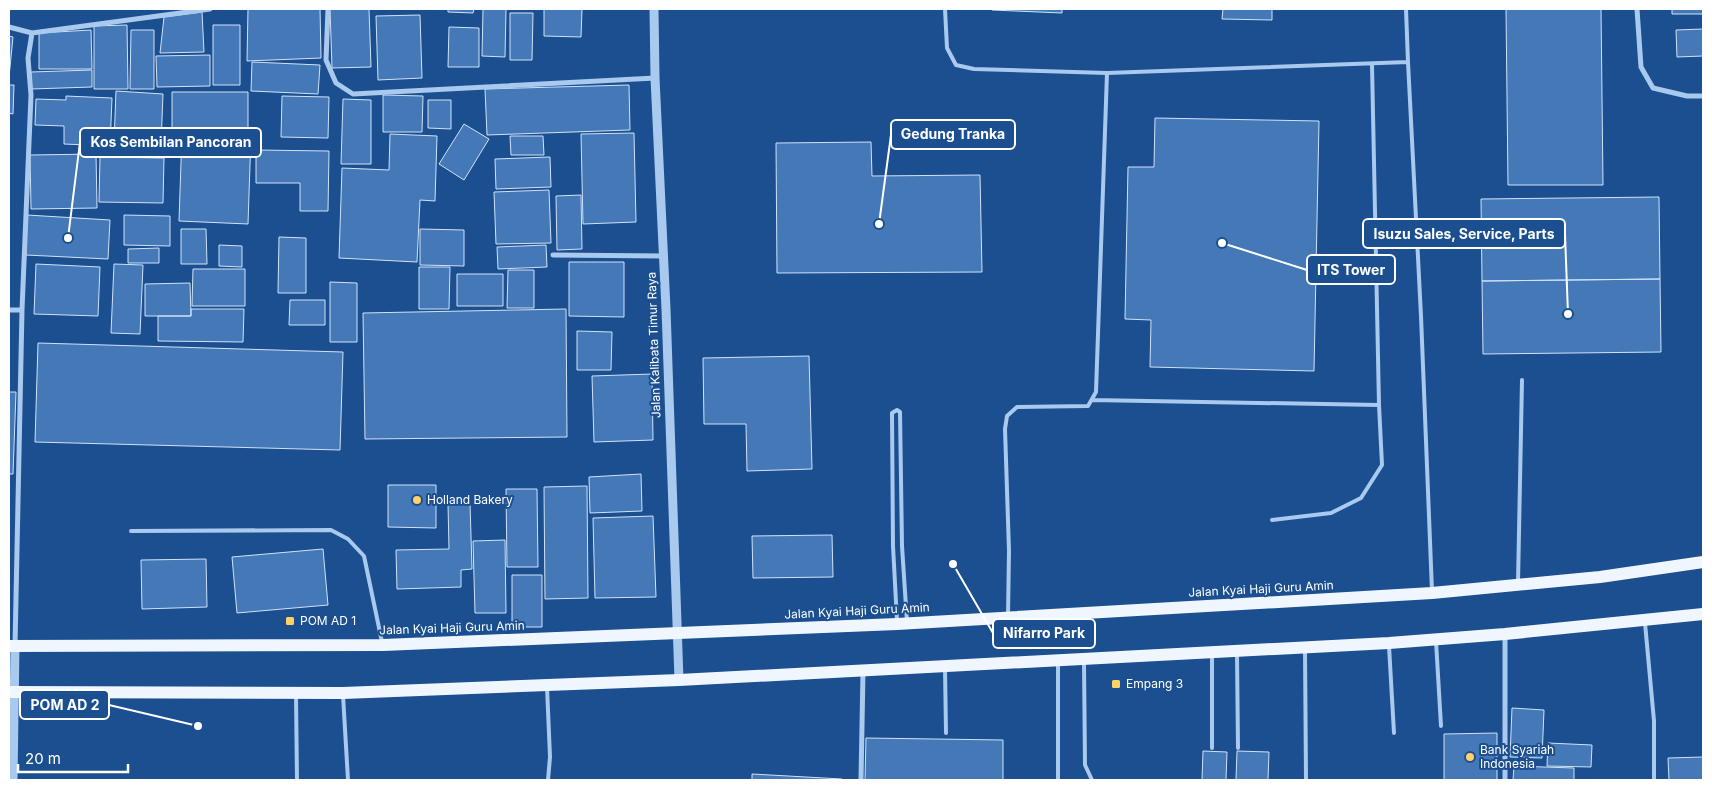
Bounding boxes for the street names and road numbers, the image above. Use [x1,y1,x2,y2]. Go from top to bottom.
street label: Jalan Kalibata Timur Raya [643,272,664,418]
street label: Jalan Kyai Haji Guru Amin [1188,577,1334,600]
street label: Jalan Kyai Haji Guru Amin [784,599,930,622]
street label: Jalan Kyai Haji Guru Amin [379,617,525,638]

